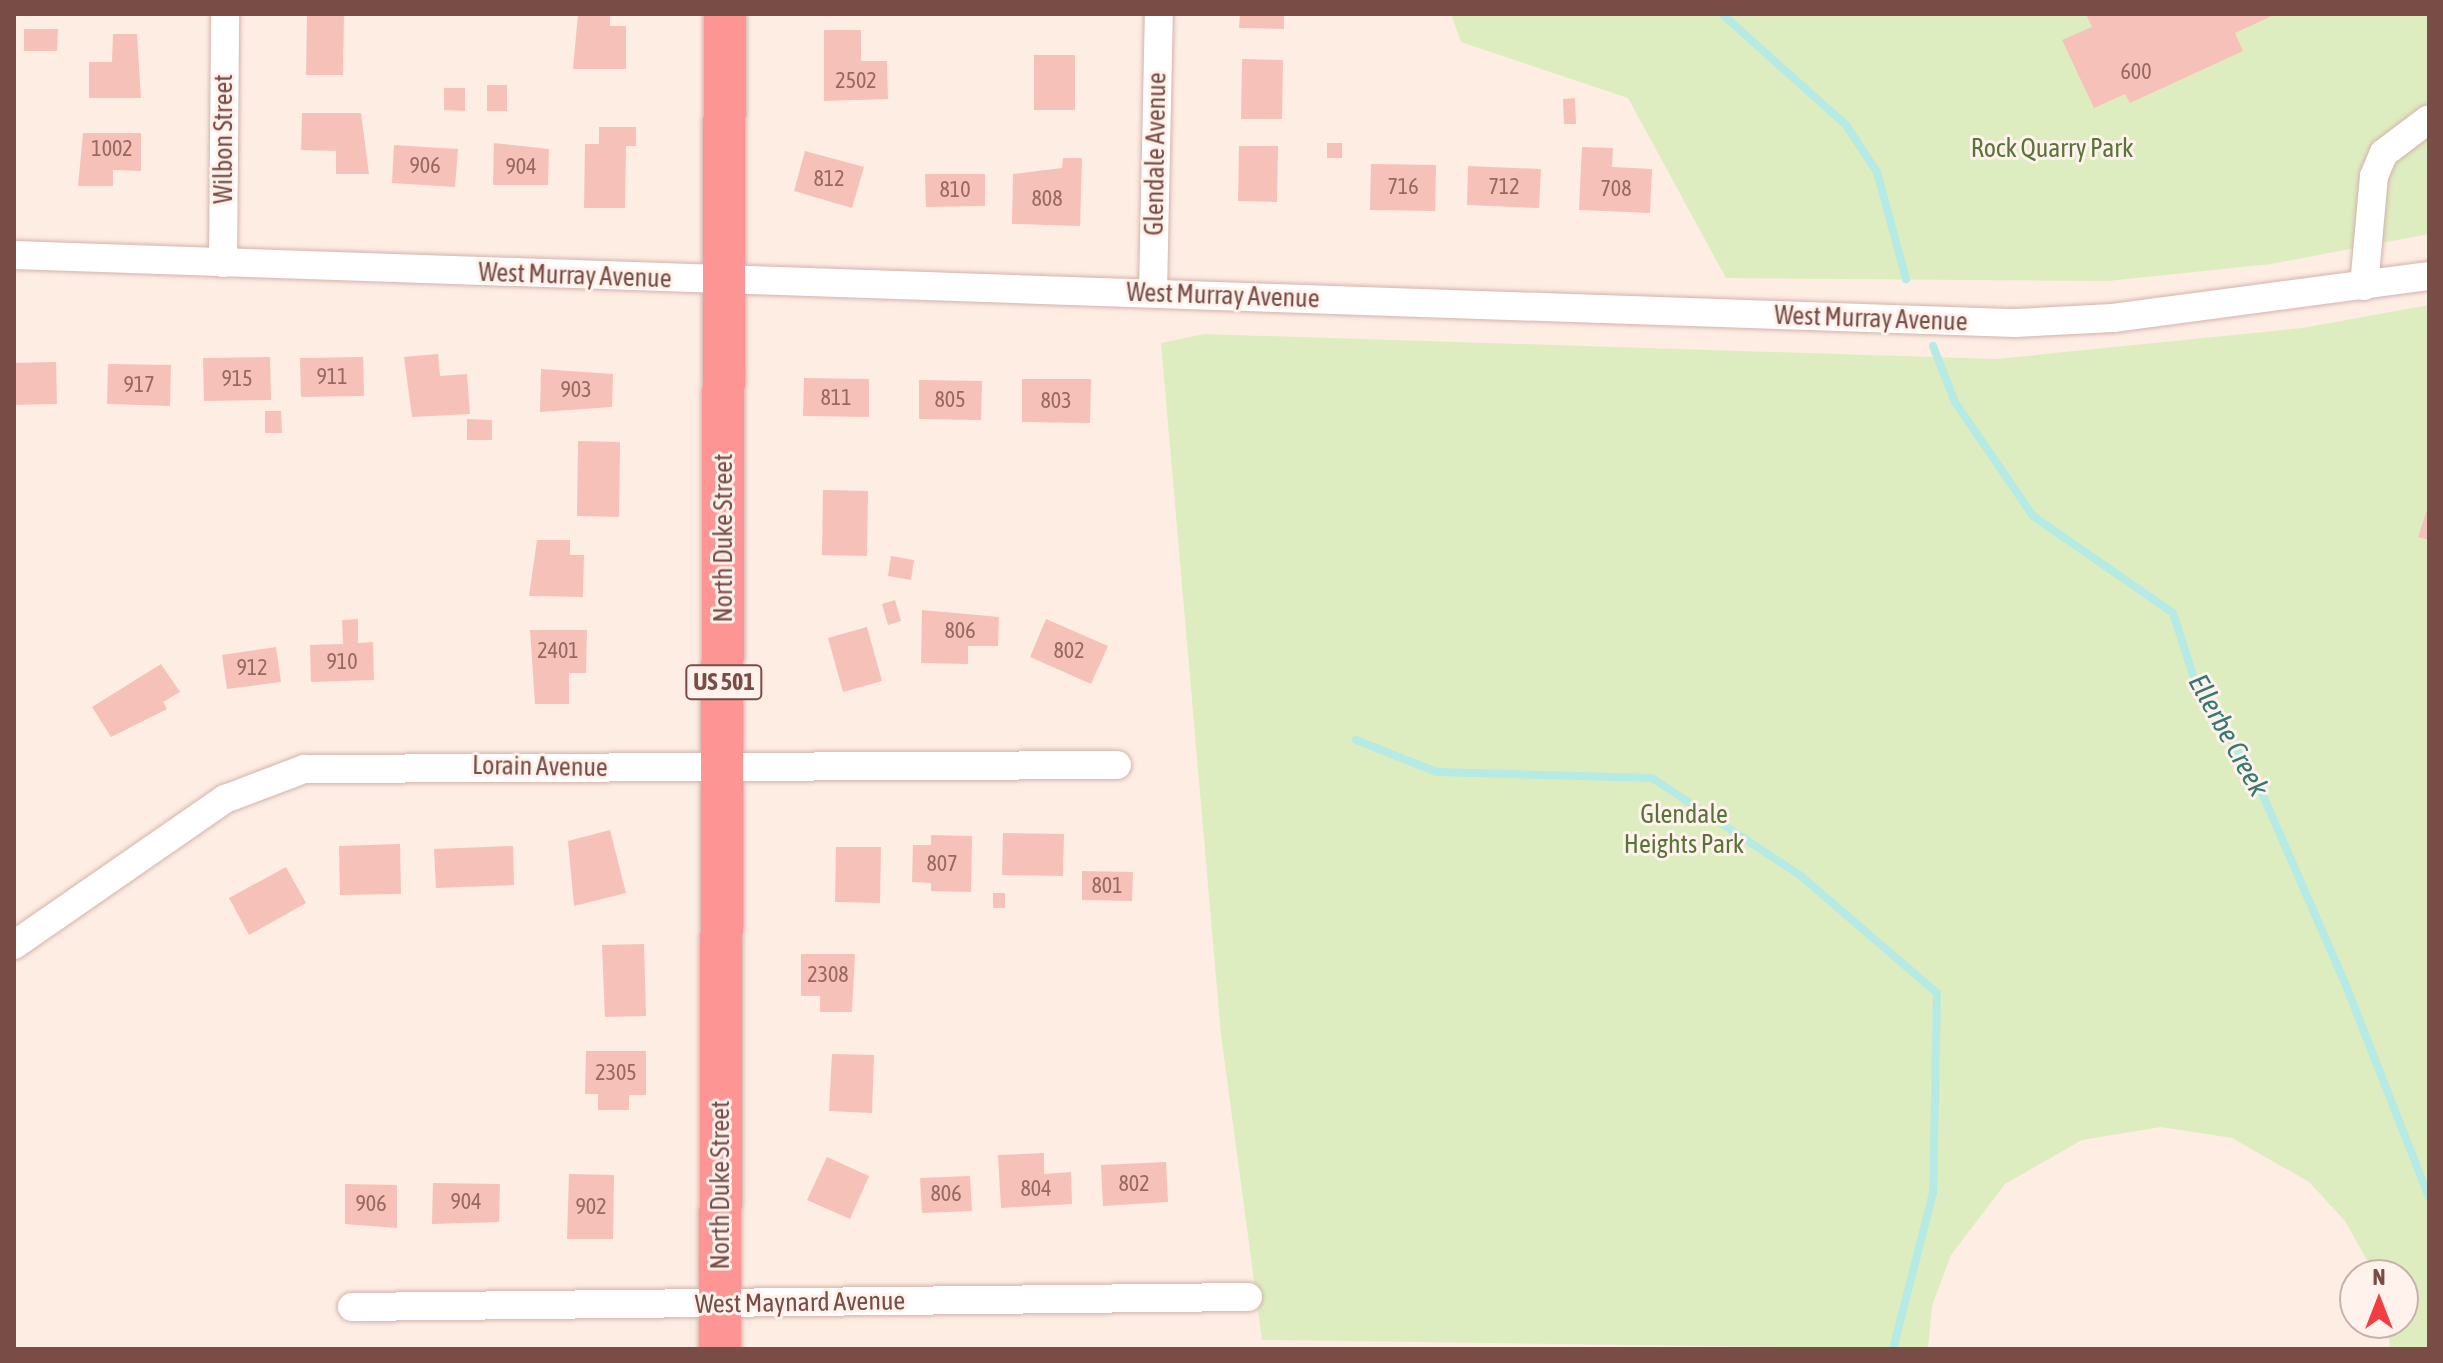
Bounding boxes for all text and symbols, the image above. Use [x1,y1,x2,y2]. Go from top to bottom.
house number: 600 [2120,59,2152,85]
house number: 2502 [835,68,877,94]
street label: Glendale Avenue [1139,72,1173,236]
street label: Wilbon Street [208,74,240,204]
park label: Rock Quarry Park [1971,133,2133,165]
house number: 1002 [91,136,133,162]
house number: 906 [409,153,441,179]
house number: 904 [505,154,537,180]
house number: 812 [813,166,845,192]
house number: 716 [1387,174,1419,200]
house number: 712 [1488,174,1520,200]
house number: 708 [1600,176,1632,202]
house number: 810 [939,177,971,203]
house number: 808 [1031,186,1063,212]
street label: West Murray Avenue [478,257,672,295]
street label: West Murray Avenue [1126,277,1320,315]
street label: West Murray Avenue [1774,300,1968,338]
house number: 911 [316,364,348,390]
house number: 915 [221,366,253,392]
house number: 917 [123,372,155,398]
house number: 903 [560,377,592,403]
house number: 811 [820,385,852,411]
house number: 805 [934,387,966,413]
house number: 803 [1040,388,1072,414]
street label: North Duke Street [708,453,740,623]
house number: 806 [944,618,976,644]
house number: 2401 [537,638,579,664]
house number: 802 [1053,638,1085,664]
house number: 910 [326,649,358,675]
house number: 912 [236,655,268,681]
road number: US 501 [684,662,764,702]
water label: Ellerbe Creek [2182,668,2276,802]
street label: Lorain Avenue [472,750,608,784]
park label: Glendale Heights Park [1624,799,1744,860]
house number: 807 [926,851,958,877]
house number: 801 [1091,873,1123,899]
house number: 2308 [807,962,849,988]
house number: 2305 [595,1060,637,1086]
street label: North Duke Street [705,1100,737,1270]
house number: 802 [1118,1171,1150,1197]
house number: 804 [1020,1176,1052,1202]
house number: 806 [930,1181,962,1207]
house number: 904 [450,1189,482,1215]
house number: 906 [355,1191,387,1217]
house number: 902 [575,1194,607,1220]
north arrow [2339,1259,2419,1339]
text: N [2373,1264,2385,1290]
street label: West Maynard Avenue [694,1286,906,1320]

